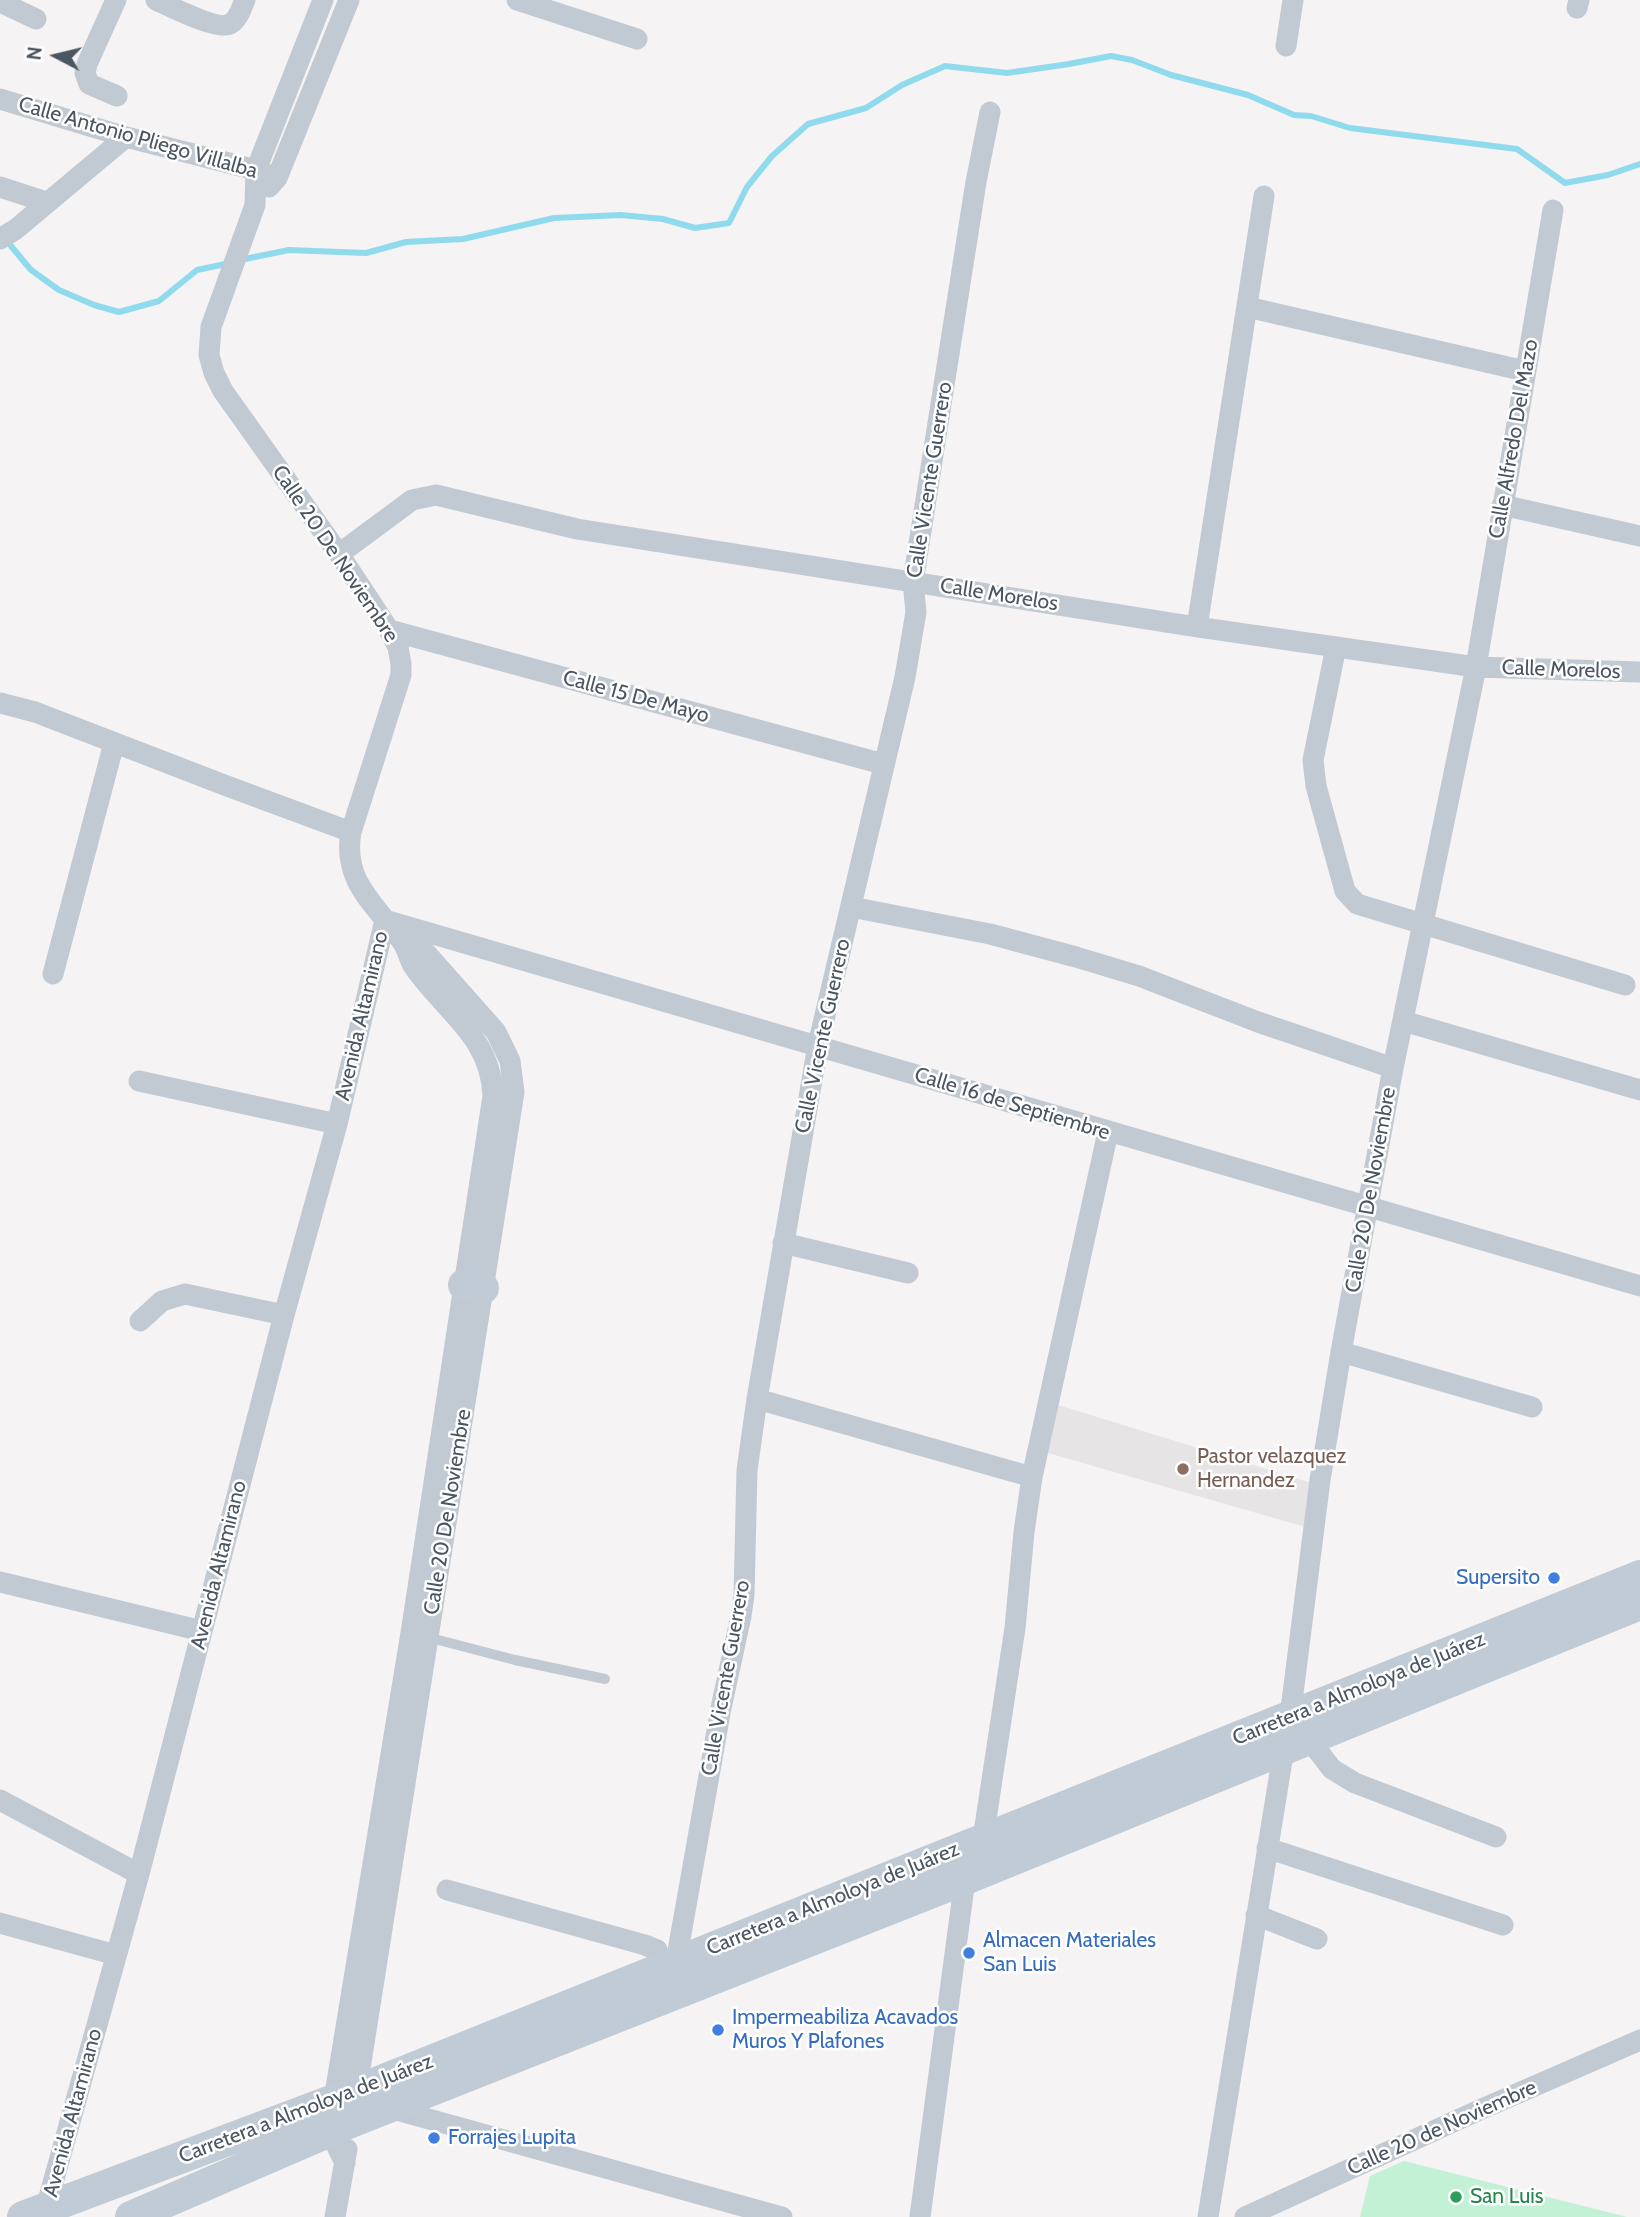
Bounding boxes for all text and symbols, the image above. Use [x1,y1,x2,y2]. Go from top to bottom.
north arrow [21,21,91,91]
text: N [22,45,47,61]
street label: Calle Antonio Pliego Villalba [16,92,260,184]
street label: Calle Alfredo Del Mazo [1484,337,1544,541]
street label: Calle Vicente Guerrero [902,380,958,580]
street label: Calle 20 De Noviembre [266,461,404,647]
street label: Calle Morelos [938,573,1060,617]
street label: Calle Morelos [1501,655,1621,685]
street label: Calle 15 De Mayo [560,665,712,729]
street label: Avenida Altamirano [330,929,394,1103]
street label: Calle Vicente Guerrero [790,937,856,1135]
street label: Calle 16 de Septiembre [911,1062,1113,1146]
street label: Calle 20 De Noviembre [1341,1085,1401,1295]
street label: Calle 20 De Noviembre [419,1407,477,1617]
place label: Pastor velazquez Hernandez [1197,1444,1346,1494]
marker: Pastor velazquez Hernandez [1175,1461,1191,1477]
street label: Avenida Altamirano [186,1478,252,1652]
place label: Supersito [1456,1565,1540,1591]
marker: Supersito [1546,1570,1562,1586]
street label: Calle Vicente Guerrero [696,1578,756,1778]
street label: Carretera a Almoloya de Juárez [1229,1627,1489,1751]
street label: Carretera a Almoloya de Juárez [703,1837,963,1961]
place label: Almacen Materiales San Luis [983,1928,1156,1978]
marker: Almacen Materiales San Luis [961,1945,977,1961]
place label: Impermeabiliza Acavados Muros Y Plafones [732,2005,958,2055]
marker: Impermeabiliza Acavados Muros Y Plafones [710,2022,726,2038]
street label: Avenida Altamirano [38,2026,108,2200]
street label: Carretera a Almoloya de Juárez [175,2049,437,2169]
street label: Calle 20 de Noviembre [1344,2075,1540,2181]
place label: Forrajes Lupita [448,2125,576,2151]
marker: Forrajes Lupita [426,2130,442,2146]
place label: San Luis [1470,2184,1543,2210]
marker: San Luis [1448,2189,1464,2205]

